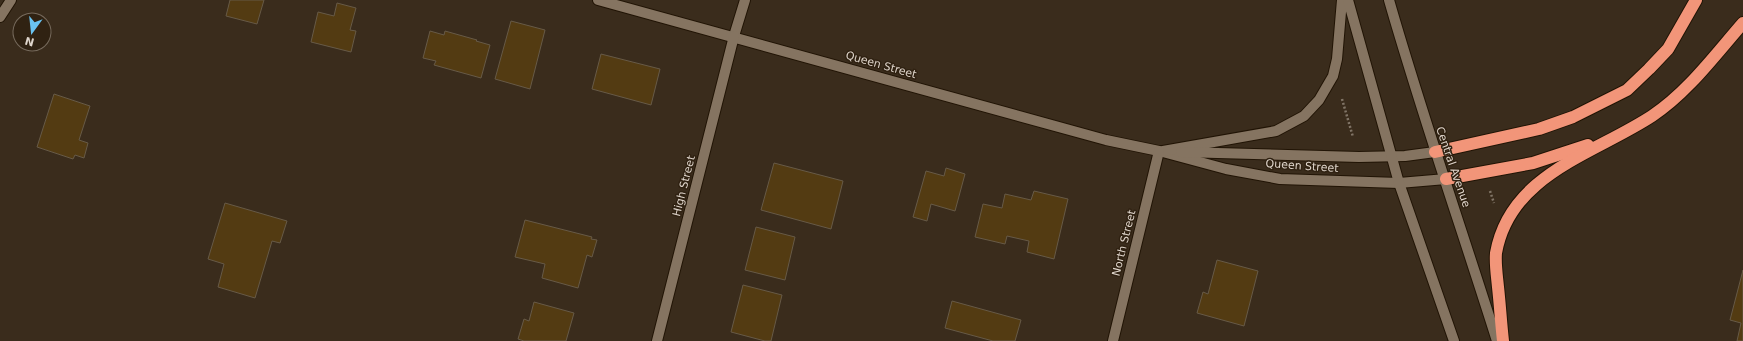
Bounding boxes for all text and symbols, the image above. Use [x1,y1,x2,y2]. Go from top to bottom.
north arrow [12,12,52,52]
text: N [23,34,36,49]
street label: Queen Street [844,49,919,82]
street label: Central Avenue [1433,125,1473,209]
street label: High Street [670,154,698,218]
street label: Queen Street [1265,157,1340,175]
street label: North Street [1110,208,1139,277]

